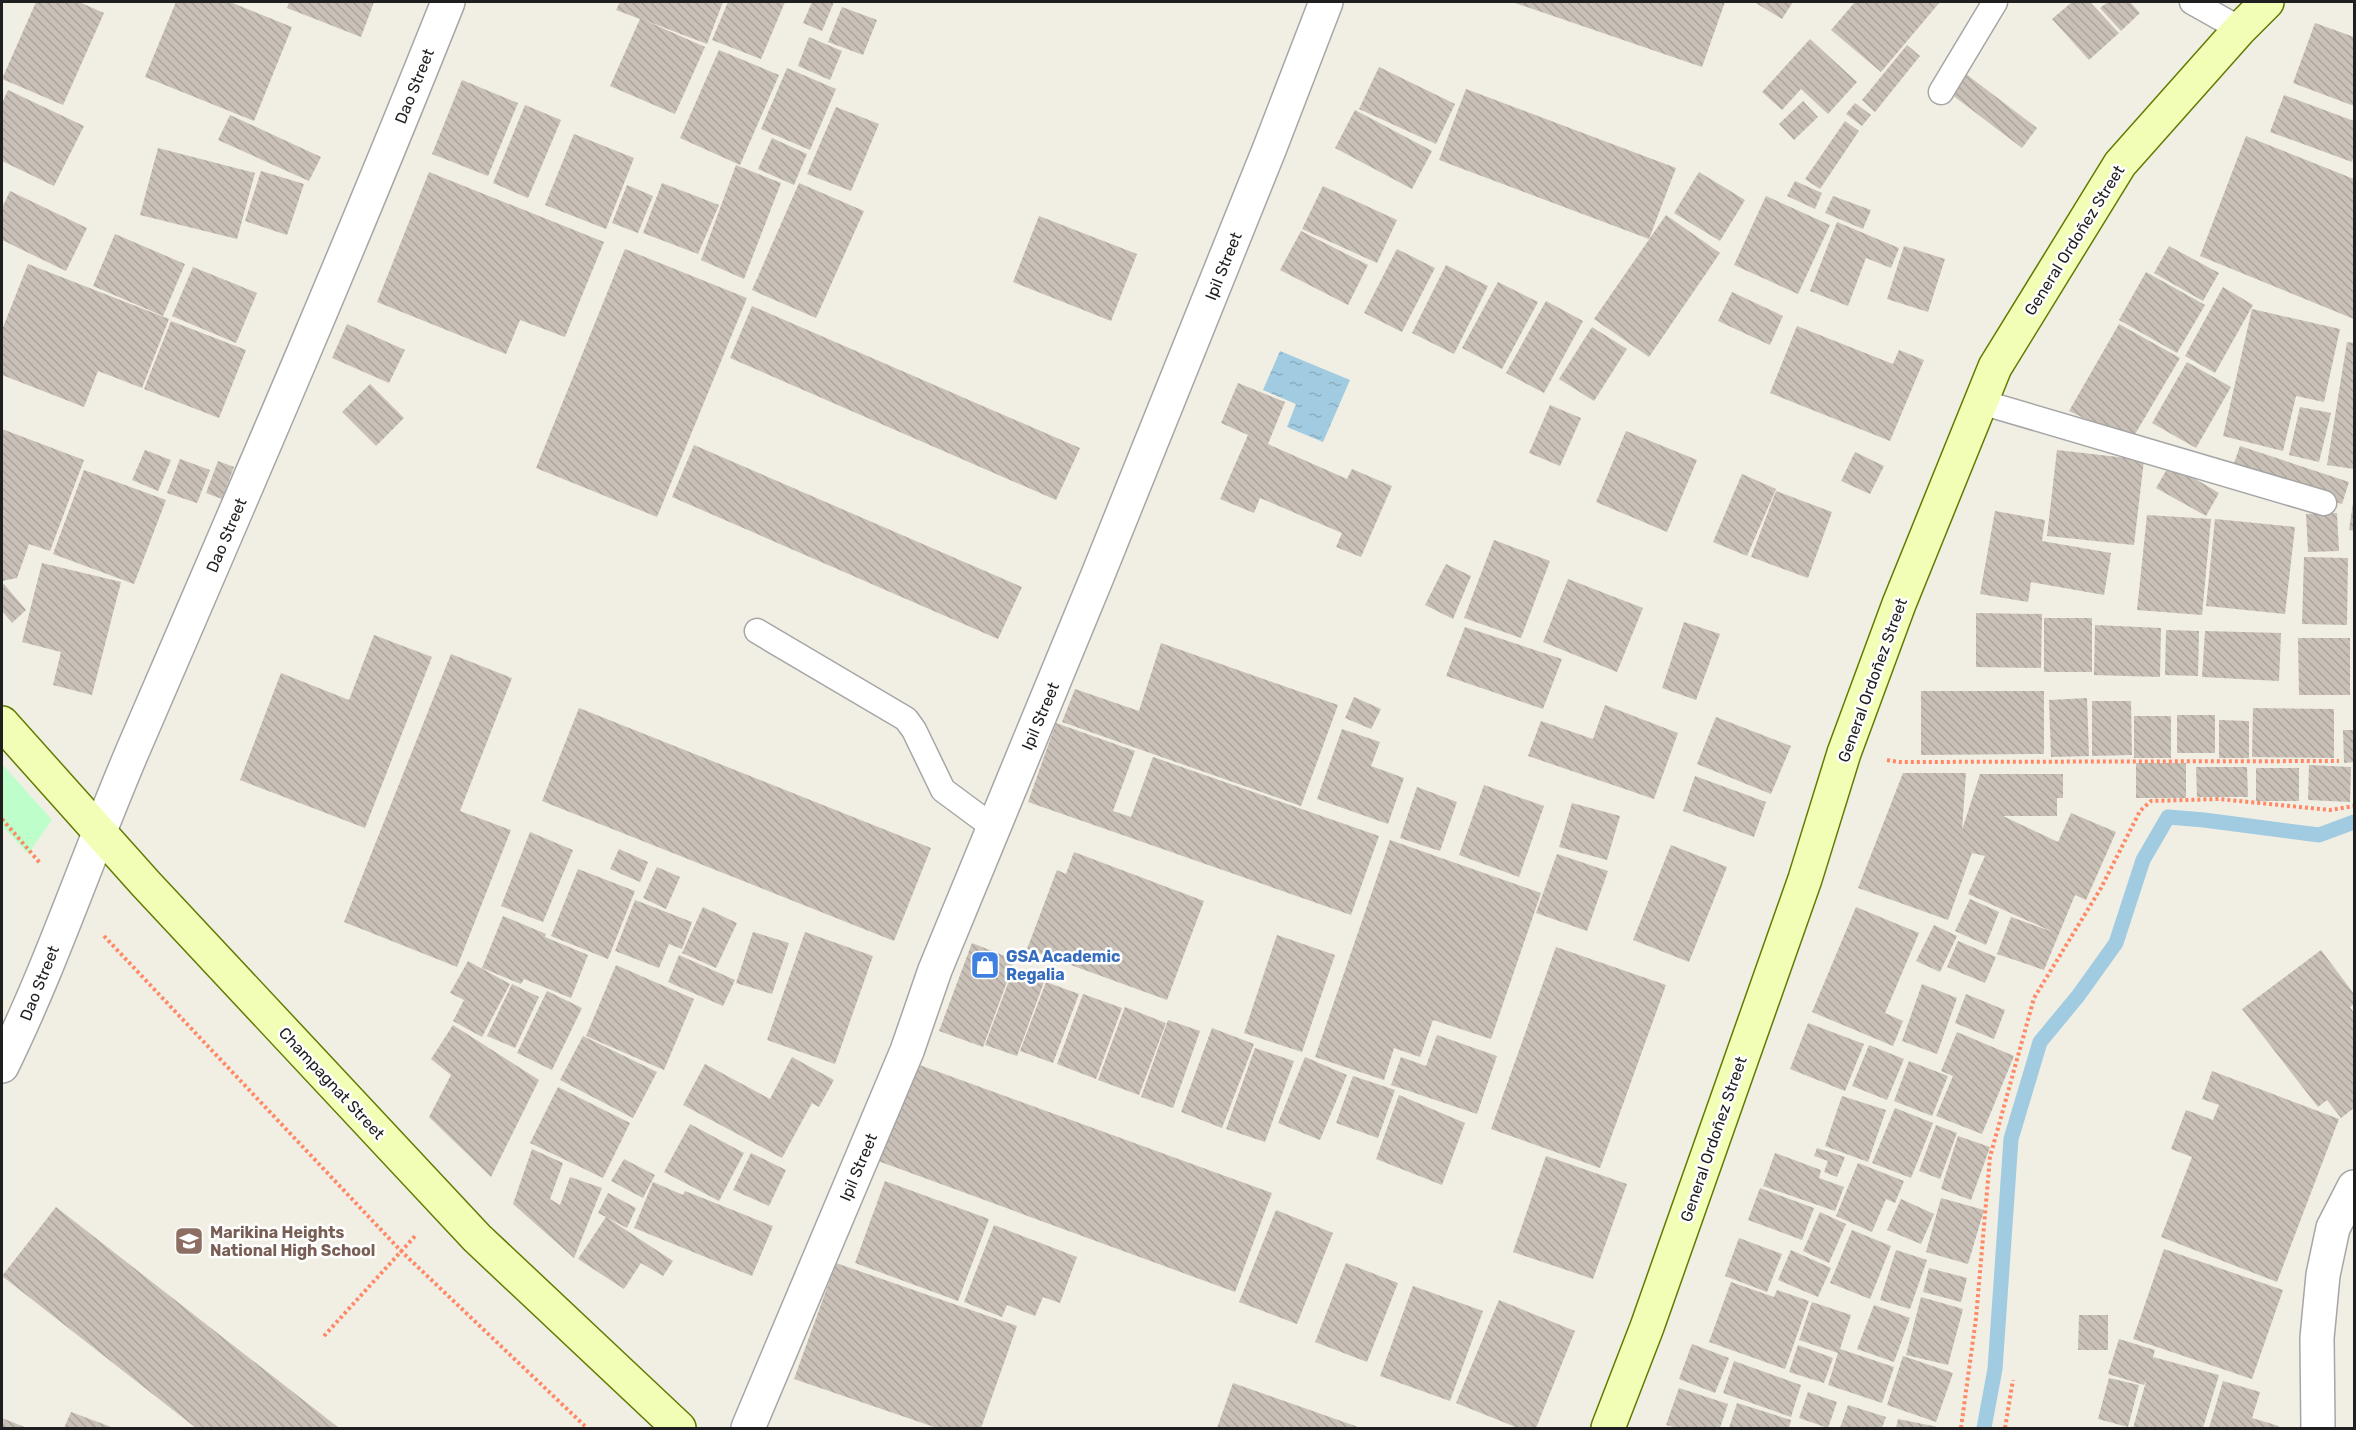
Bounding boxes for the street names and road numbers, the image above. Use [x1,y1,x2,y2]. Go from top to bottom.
street label: Dao Street [391,46,438,126]
street label: General Ordoñez Street [2020,162,2128,319]
street label: Ipil Street [1201,229,1246,303]
street label: Dao Street [202,495,251,575]
street label: General Ordoñez Street [1834,595,1911,765]
street label: Ipil Street [1018,679,1063,753]
street label: Dao Street [16,943,63,1023]
street label: Champagnat Street [275,1023,388,1143]
street label: General Ordoñez Street [1676,1054,1751,1224]
street label: Ipil Street [836,1130,881,1204]

